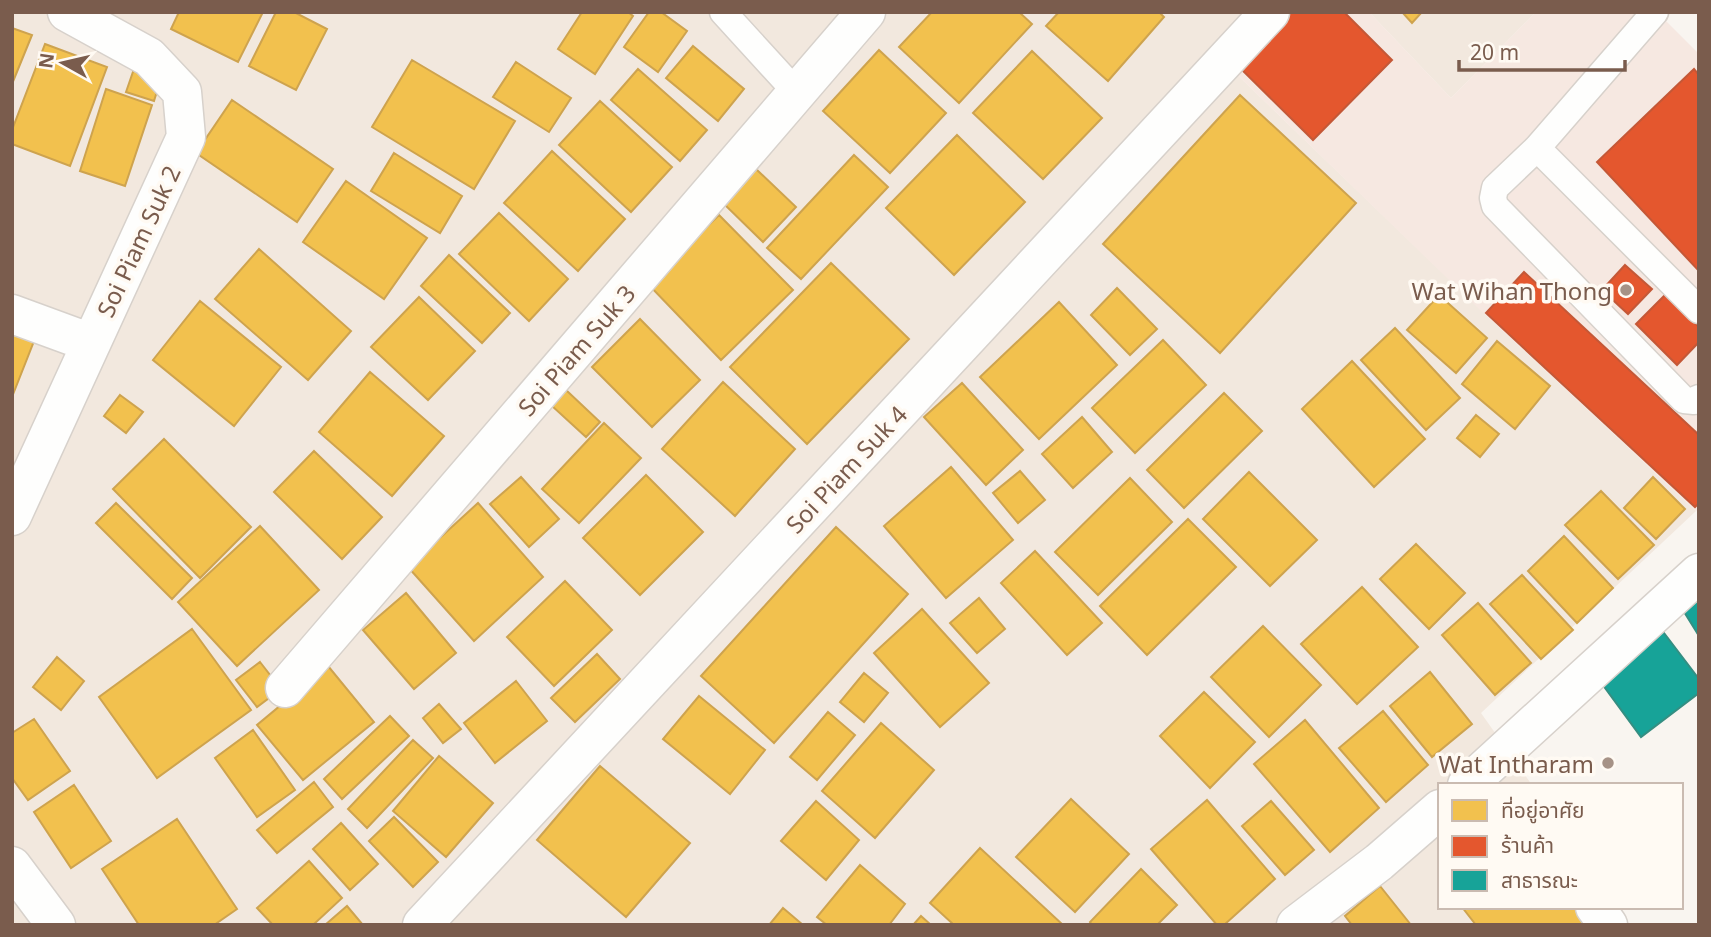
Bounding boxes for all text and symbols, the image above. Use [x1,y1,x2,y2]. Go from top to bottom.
north arrow [28,28,98,98]
scale bar [1459,28,1625,72]
text: 20 m [1470,38,1519,66]
text: N [32,51,60,70]
street label: Soi Piam Suk 2 [88,160,188,322]
place label: Wat Wihan Thong [1412,274,1612,307]
street label: Soi Piam Suk 3 [510,277,642,423]
marker: Wat Wihan Thong [1618,282,1634,298]
street label: Soi Piam Suk 4 [778,398,914,540]
place label: Wat Intharam [1439,747,1594,780]
marker: Wat Intharam [1600,755,1616,771]
legend [1438,783,1683,909]
text: ที่อยู่อาศัย [1501,796,1585,824]
text: ร้านค้า [1501,831,1554,859]
text: สาธารณะ [1501,866,1578,894]

